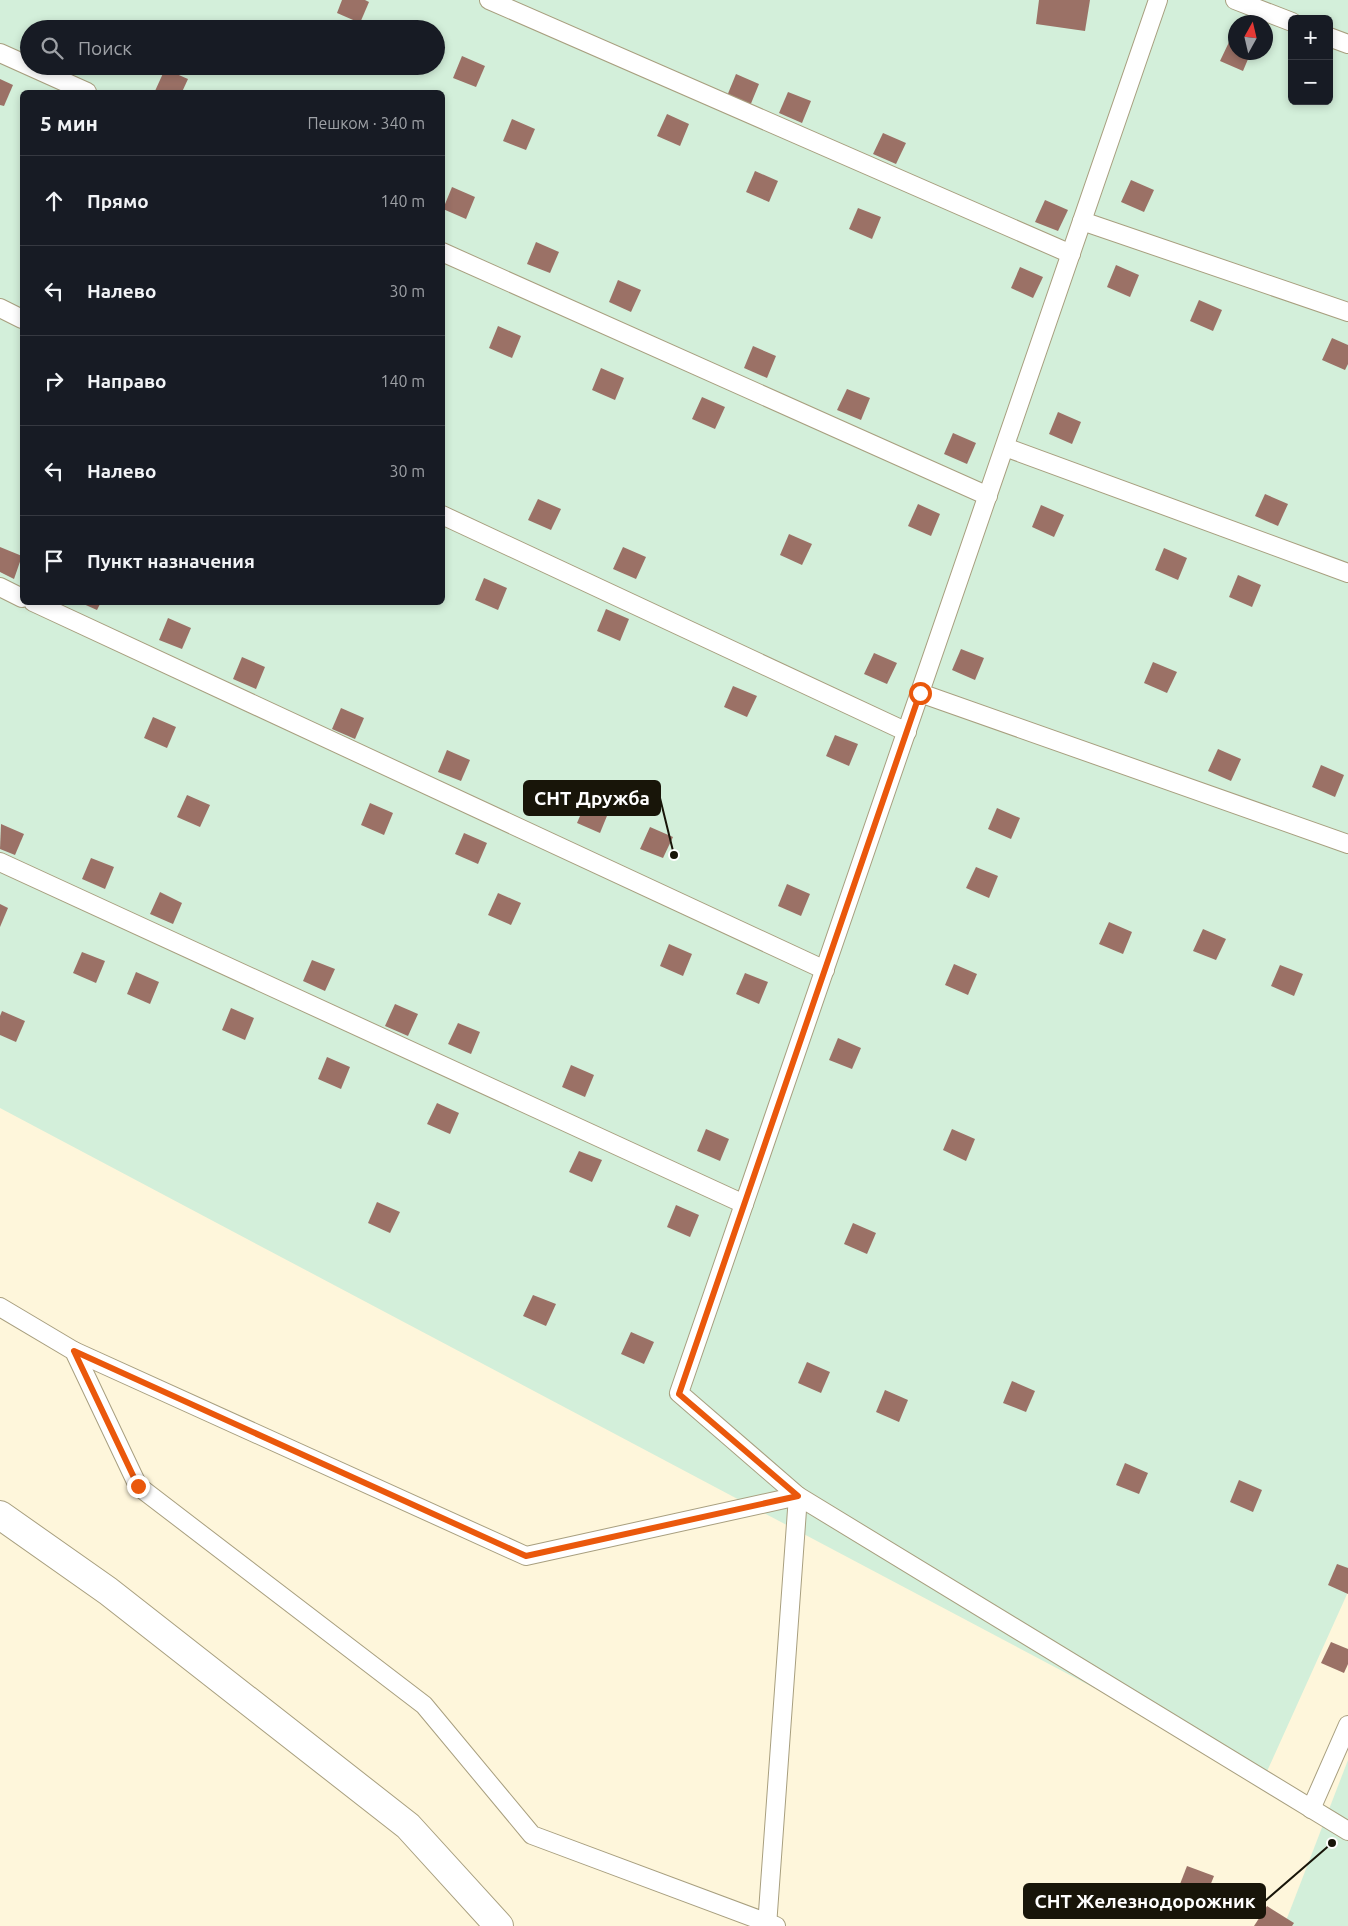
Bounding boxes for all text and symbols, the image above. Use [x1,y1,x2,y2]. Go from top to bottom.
north arrow [1228,15,1273,60]
map controls [1288,15,1333,105]
button: + [1288,15,1333,60]
search box [20,20,445,75]
icon: search [38,34,66,62]
text: Поиск [78,37,132,59]
button: − [1288,60,1333,105]
text: 5 мин [40,111,98,135]
text: Пешком · 340 m [307,114,425,132]
icon: ahead [40,187,68,215]
text: Прямо [87,190,149,212]
text: 140 m [380,192,425,210]
icon: left [40,277,68,305]
text: Налево [87,280,156,302]
text: 30 m [389,282,425,300]
icon: right [40,367,68,395]
text: Направо [87,370,167,392]
text: 140 m [380,372,425,390]
icon: left [40,457,68,485]
text: Налево [87,460,156,482]
text: 30 m [389,462,425,480]
icon: arrive [40,547,68,575]
text: Пункт назначения [87,550,255,572]
route start [909,682,932,705]
callout: СНТ Дружба [524,781,660,815]
text: СНТ Дружба [534,787,650,809]
route end [127,1475,150,1498]
callout: СНТ Железнодорожник [1024,1884,1265,1918]
text: СНТ Железнодорожник [1035,1890,1256,1912]

